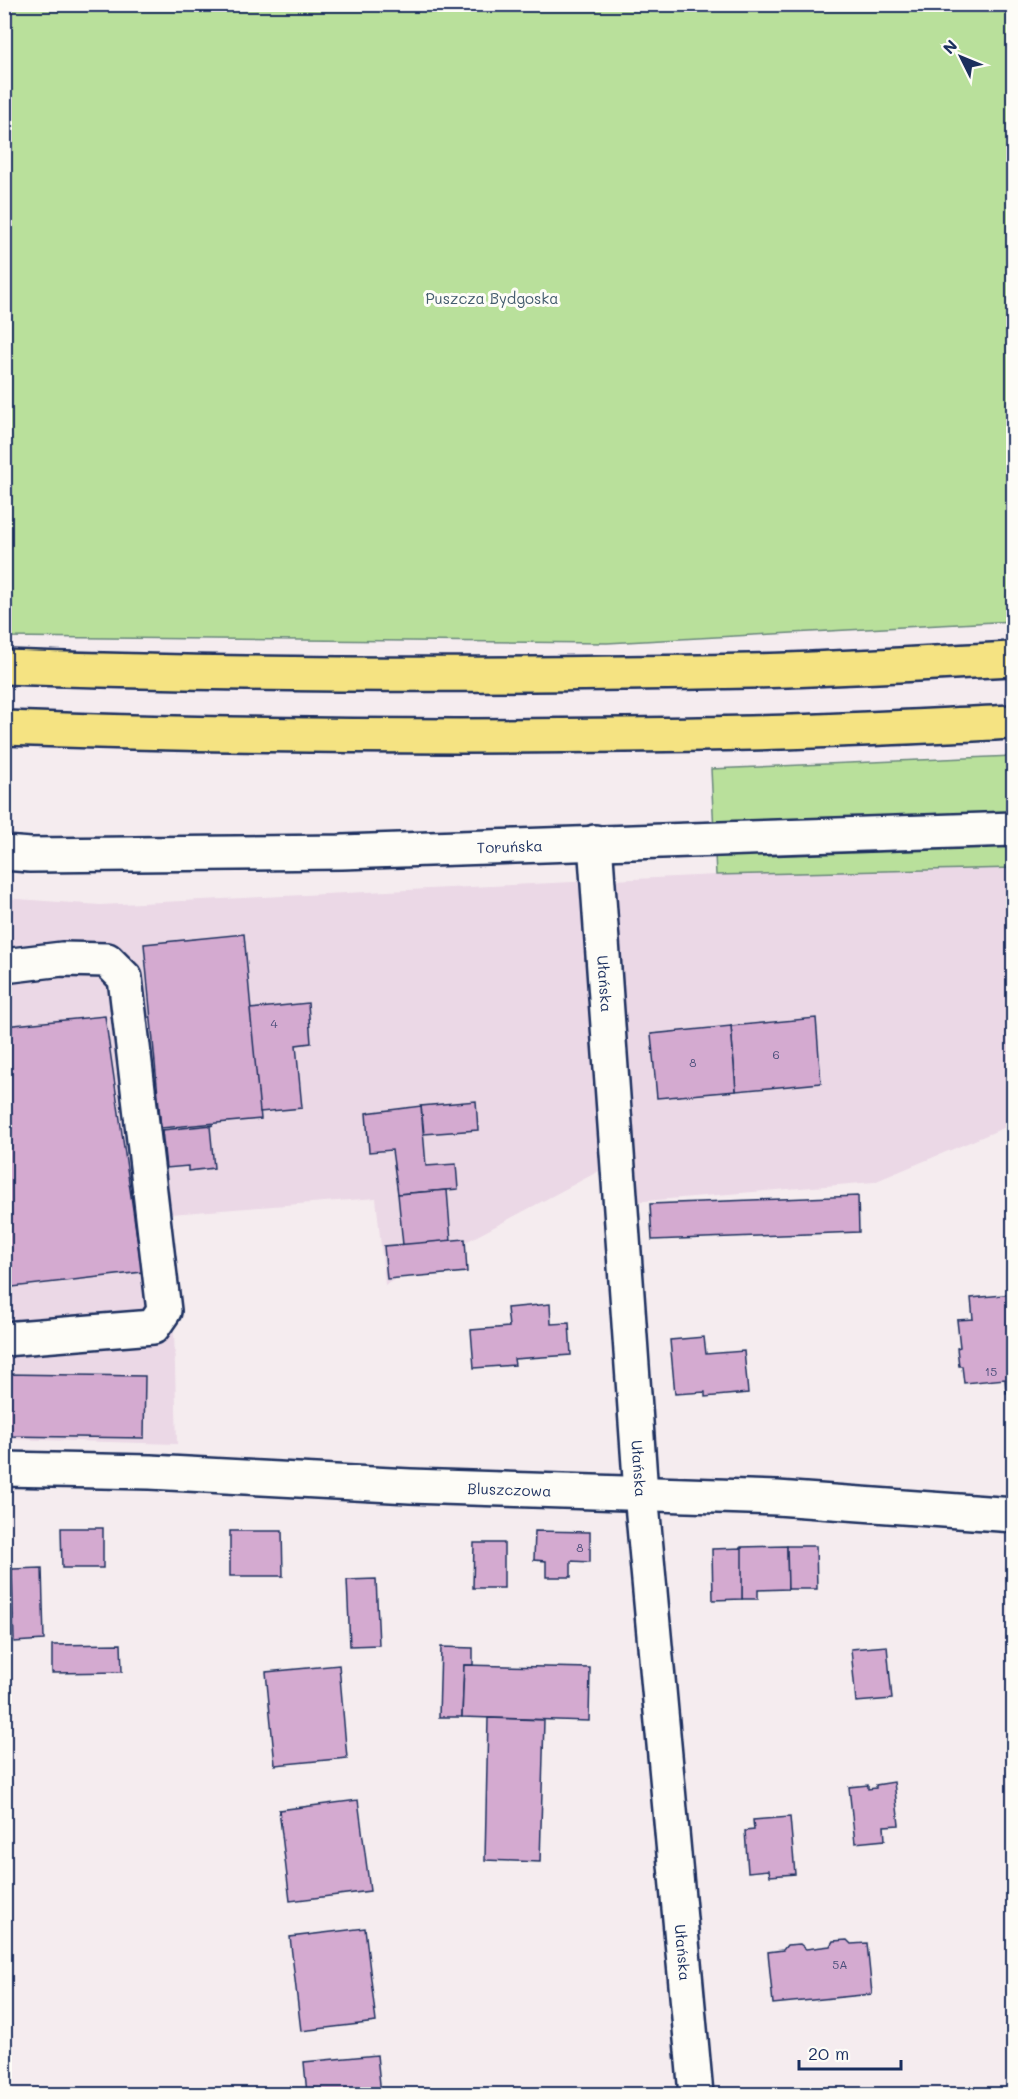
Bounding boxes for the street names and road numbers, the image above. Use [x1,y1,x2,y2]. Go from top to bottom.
street label: Toruńska [477,835,543,857]
street label: Ułańska [593,955,617,1013]
street label: Ułańska [627,1439,651,1498]
street label: Bluszczowa [467,1478,552,1501]
street label: Ułańska [670,1923,696,1982]

